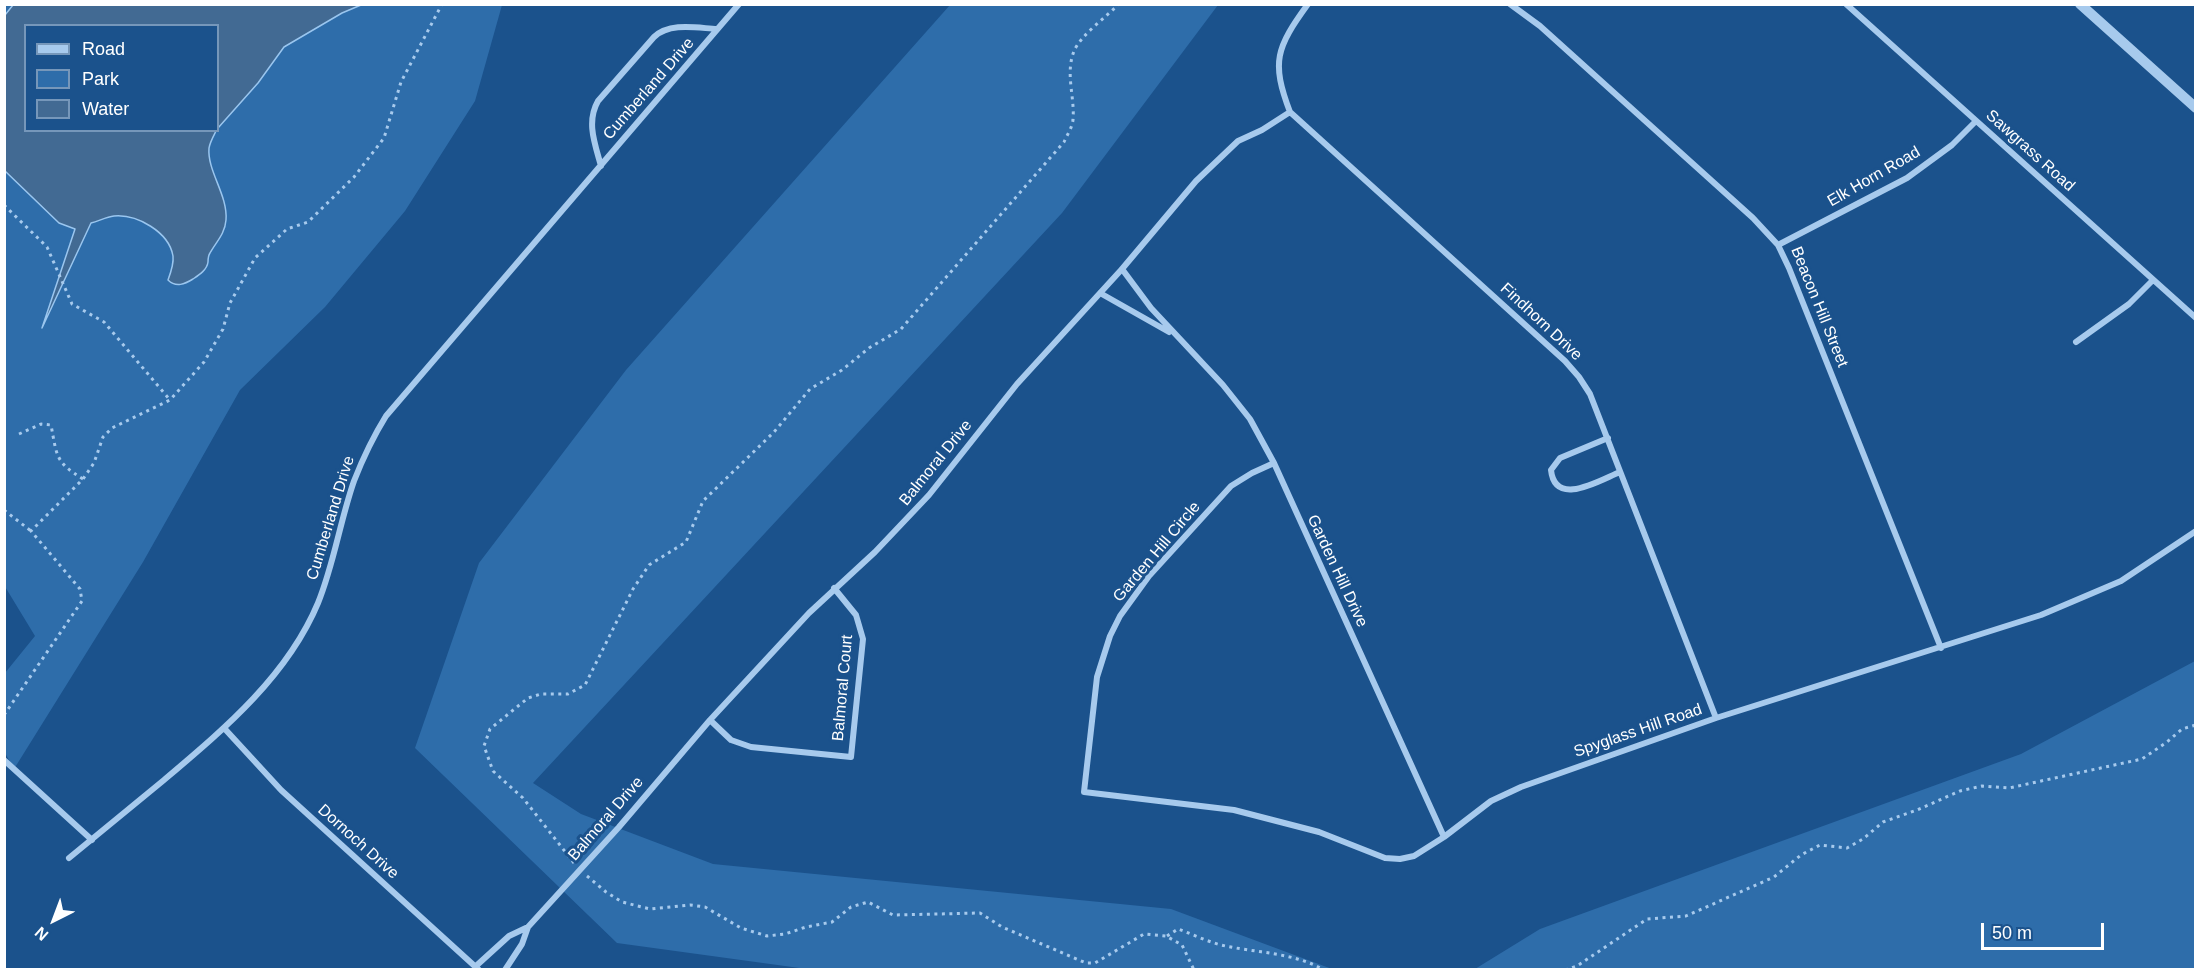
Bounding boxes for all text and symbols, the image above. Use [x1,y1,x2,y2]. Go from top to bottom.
legend [24,24,219,132]
street label: Cumberland Drive [599,34,699,144]
text: Road [82,39,125,59]
text: Park [82,69,119,89]
text: Water [82,99,129,119]
street label: Sawgrass Road [1982,106,2078,196]
street label: Elk Horn Road [1824,143,1924,211]
street label: Beacon Hill Street [1786,244,1852,370]
street label: Findhorn Drive [1496,279,1586,365]
street label: Balmoral Drive [896,416,976,510]
street label: Cumberland Drive [303,454,359,582]
street label: Garden Hill Circle [1109,498,1205,606]
street label: Garden Hill Drive [1303,512,1371,630]
street label: Balmoral Court [829,634,857,742]
street label: Spyglass Hill Road [1571,700,1705,762]
street label: Balmoral Drive [564,773,648,865]
street label: Dornoch Drive [314,801,402,883]
north arrow [24,890,84,950]
scale bar [1984,911,2107,949]
text: 50 m [1992,923,2032,943]
text: N [32,924,52,944]

